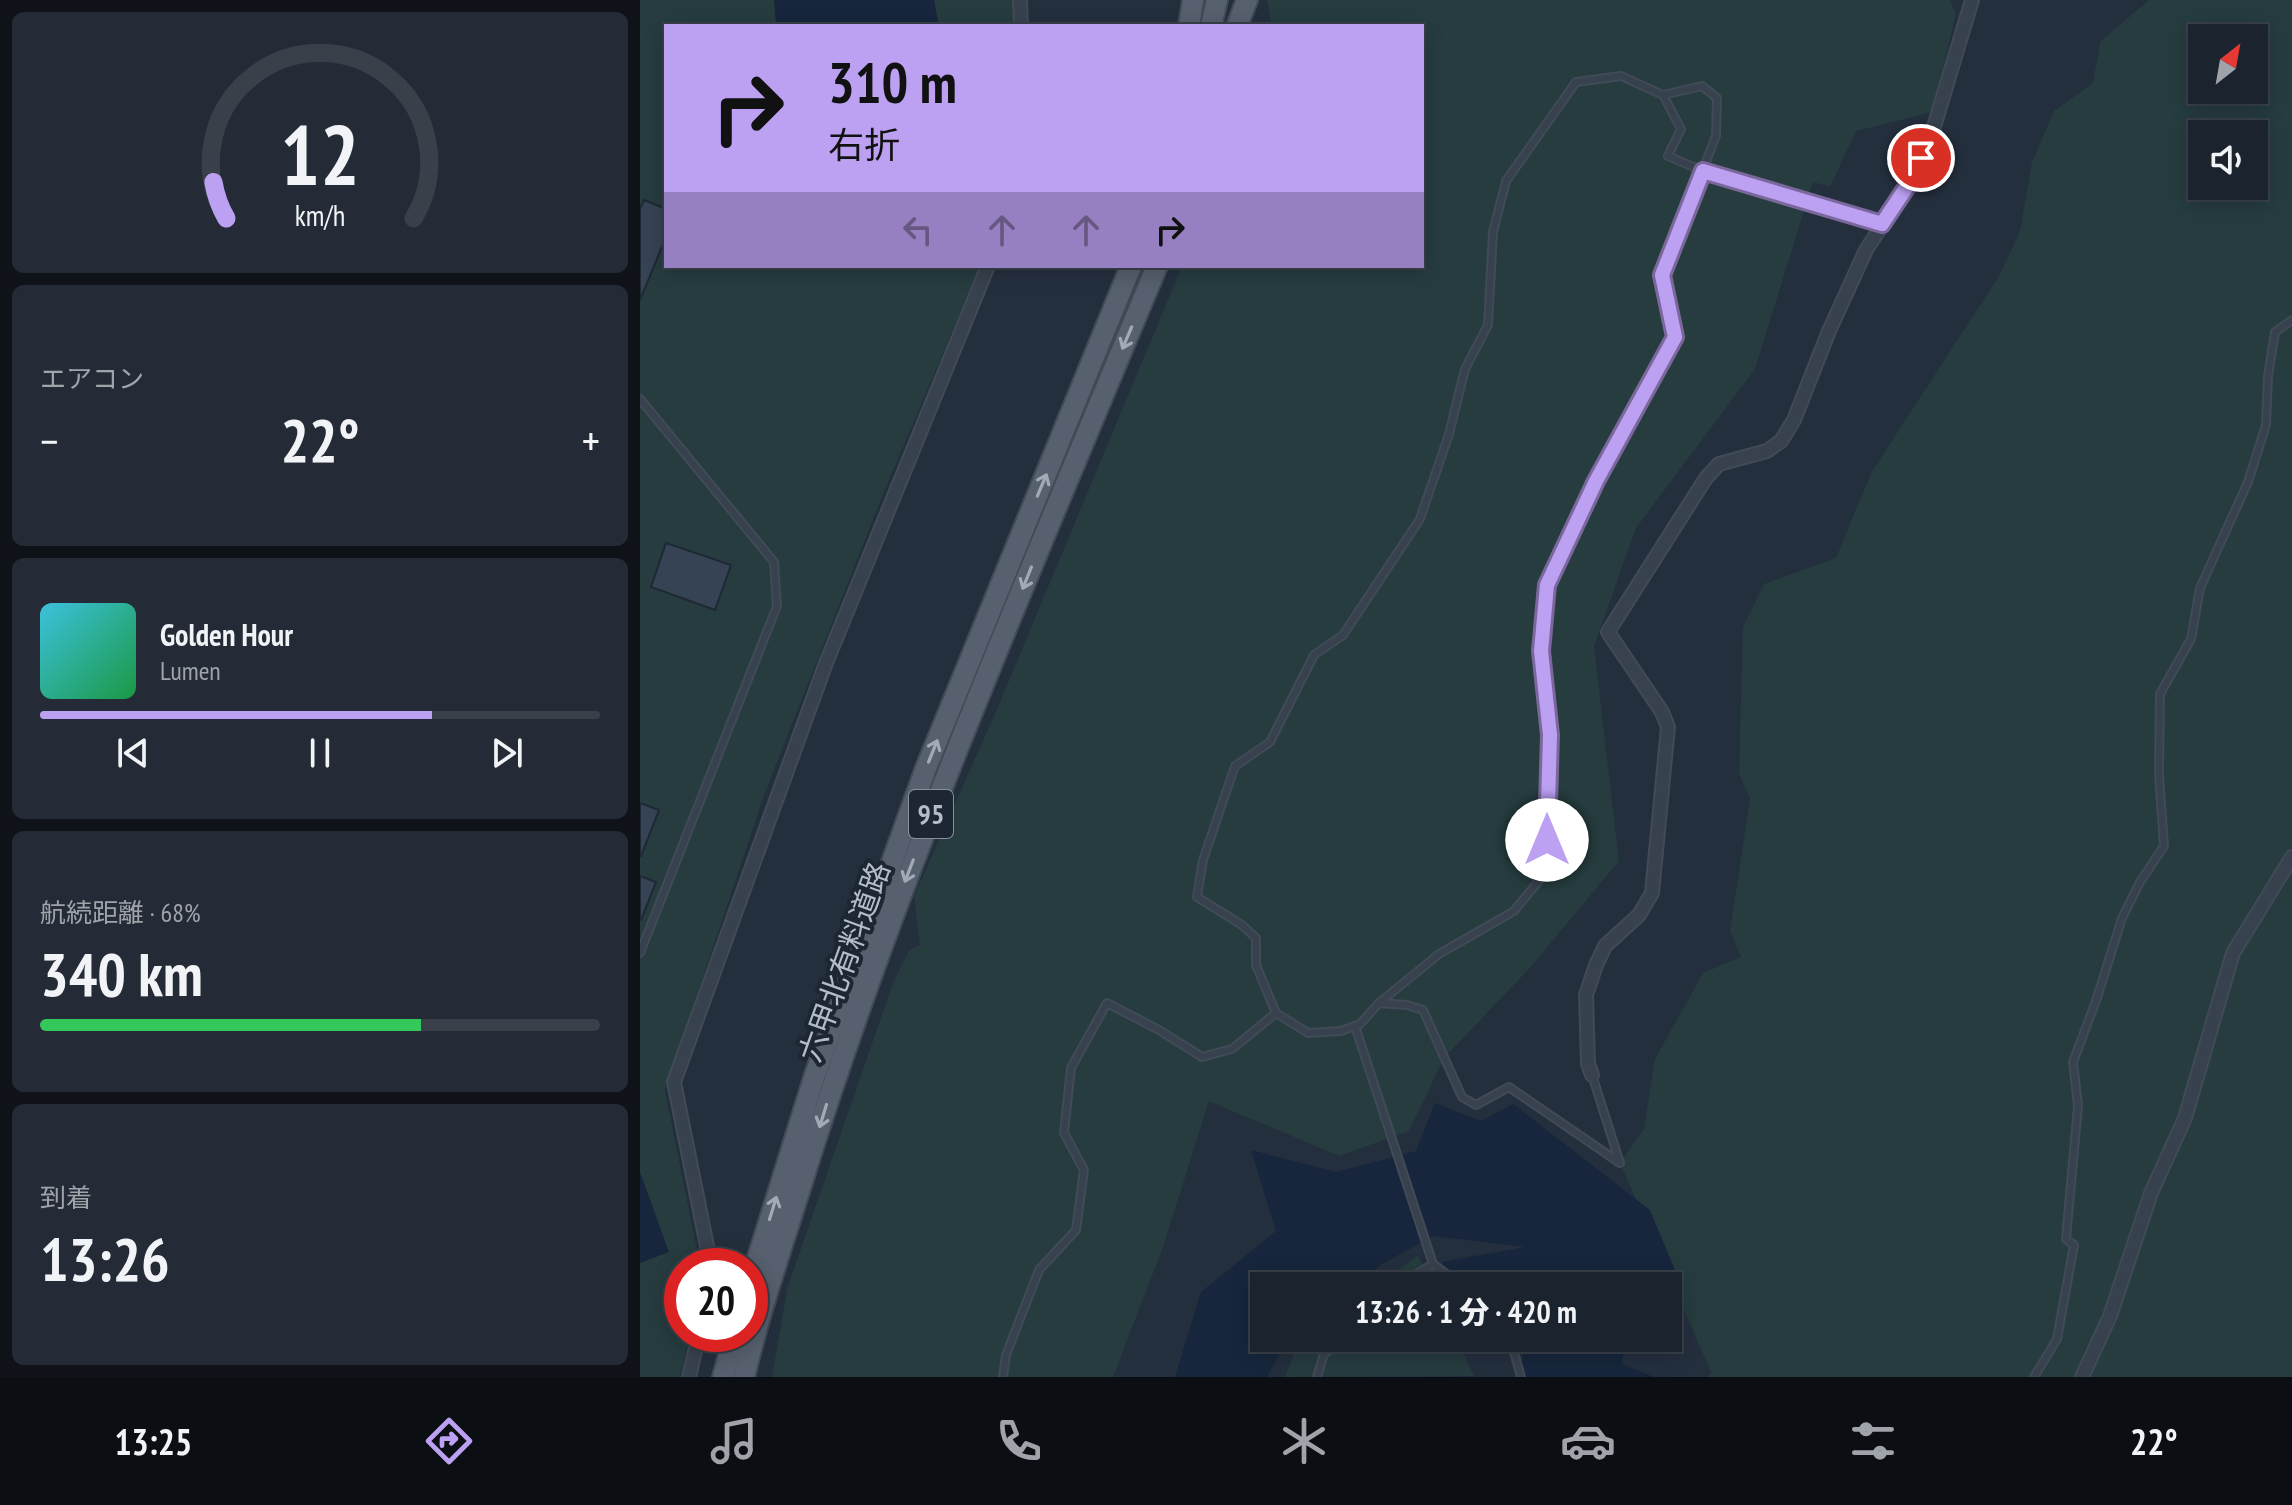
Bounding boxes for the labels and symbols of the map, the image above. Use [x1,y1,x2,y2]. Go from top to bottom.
north arrow [2188,24,2268,104]
pin [1887,124,1955,192]
one-way arrow [1119,325,1134,350]
one-way arrow [1035,473,1050,498]
one-way arrow [1018,565,1033,590]
one-way arrow [926,739,941,764]
road number: 95 [909,790,953,838]
position arrow [1505,798,1589,882]
street label: 六甲北有料道路 [789,856,898,1067]
one-way arrow [901,858,915,883]
one-way arrow [815,1103,830,1129]
one-way arrow [767,1196,781,1221]
speed limit sign: 20 [664,1248,768,1352]

